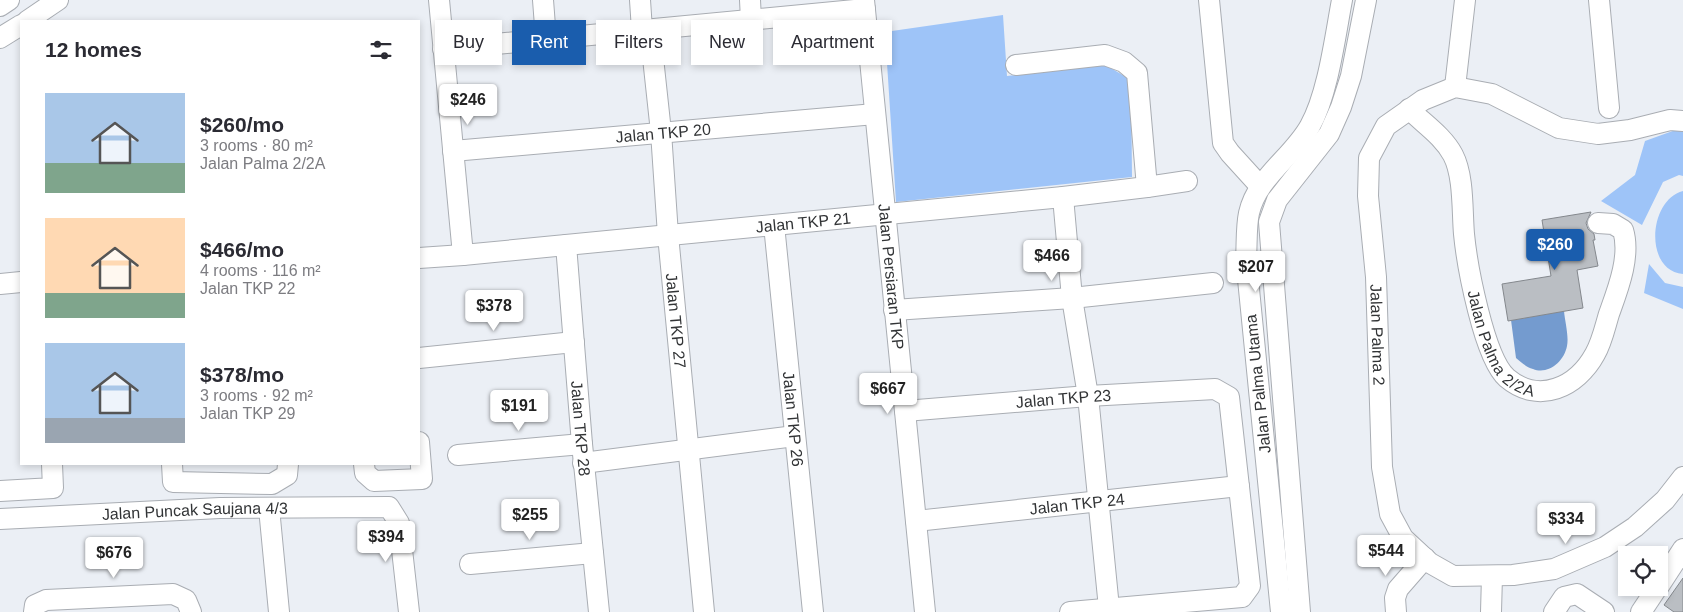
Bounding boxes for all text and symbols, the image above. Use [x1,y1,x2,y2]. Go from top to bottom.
chip: Buy [435,20,502,65]
chip: Rent [512,20,586,65]
chip: Filters [596,20,681,65]
chip: New [691,20,763,65]
chip: Apartment [773,20,892,65]
icon: filters [367,36,395,64]
text: 12 homes [45,38,142,61]
pin: $246 [438,84,498,126]
text: $246 [450,91,486,108]
icon: home [85,113,145,173]
text: $260/mo [200,113,284,136]
street label: Jalan TKP 20 [615,120,712,145]
text: 3 rooms · 80 m² [200,137,313,154]
text: Jalan Palma 2/2A [200,155,325,172]
street label: Jalan Persiaran TKP [876,203,907,350]
street label: Jalan TKP 21 [755,209,852,235]
pin: $260 [1525,228,1585,271]
text: $260 [1537,236,1573,253]
icon: home [85,238,145,298]
text: $466/mo [200,238,284,261]
pin: $466 [1022,240,1082,282]
text: $466 [1034,247,1070,264]
pin: $207 [1226,250,1286,293]
text: $207 [1238,258,1274,275]
text: 4 rooms · 116 m² [200,262,321,279]
street label: Jalan TKP 27 [663,272,689,369]
text: Jalan TKP 22 [200,280,295,297]
street label: Jalan Palma 2 [1368,284,1388,386]
street label: Jalan Palma 2/2A [1465,288,1537,399]
pin: $378 [464,290,524,332]
text: $378 [476,297,512,314]
street label: Jalan Palma Utama [1242,314,1274,454]
icon: home [85,363,145,423]
text: $378/mo [200,363,284,386]
street label: Jalan TKP 26 [780,371,807,467]
pin: $667 [858,372,918,415]
street label: Jalan TKP 28 [568,380,594,477]
text: $667 [870,380,906,397]
street label: Jalan TKP 23 [1015,386,1112,410]
text: 3 rooms · 92 m² [200,387,313,404]
pin: $191 [489,390,549,432]
text: $191 [501,397,537,414]
text: Jalan TKP 29 [200,405,295,422]
street label: Jalan TKP 24 [1029,490,1126,517]
pin: $255 [500,498,560,541]
street label: Jalan Puncak Saujana 4/3 [101,499,288,522]
pin: $334 [1536,502,1596,545]
text: $255 [512,506,548,523]
text: $334 [1548,510,1584,527]
pin: $394 [356,520,416,563]
text: $394 [368,528,404,545]
pin: $544 [1356,534,1416,577]
pin: $676 [84,536,144,579]
text: $544 [1368,542,1404,559]
text: $676 [96,544,132,561]
map controls [1618,546,1668,596]
button: locate [1618,546,1668,596]

